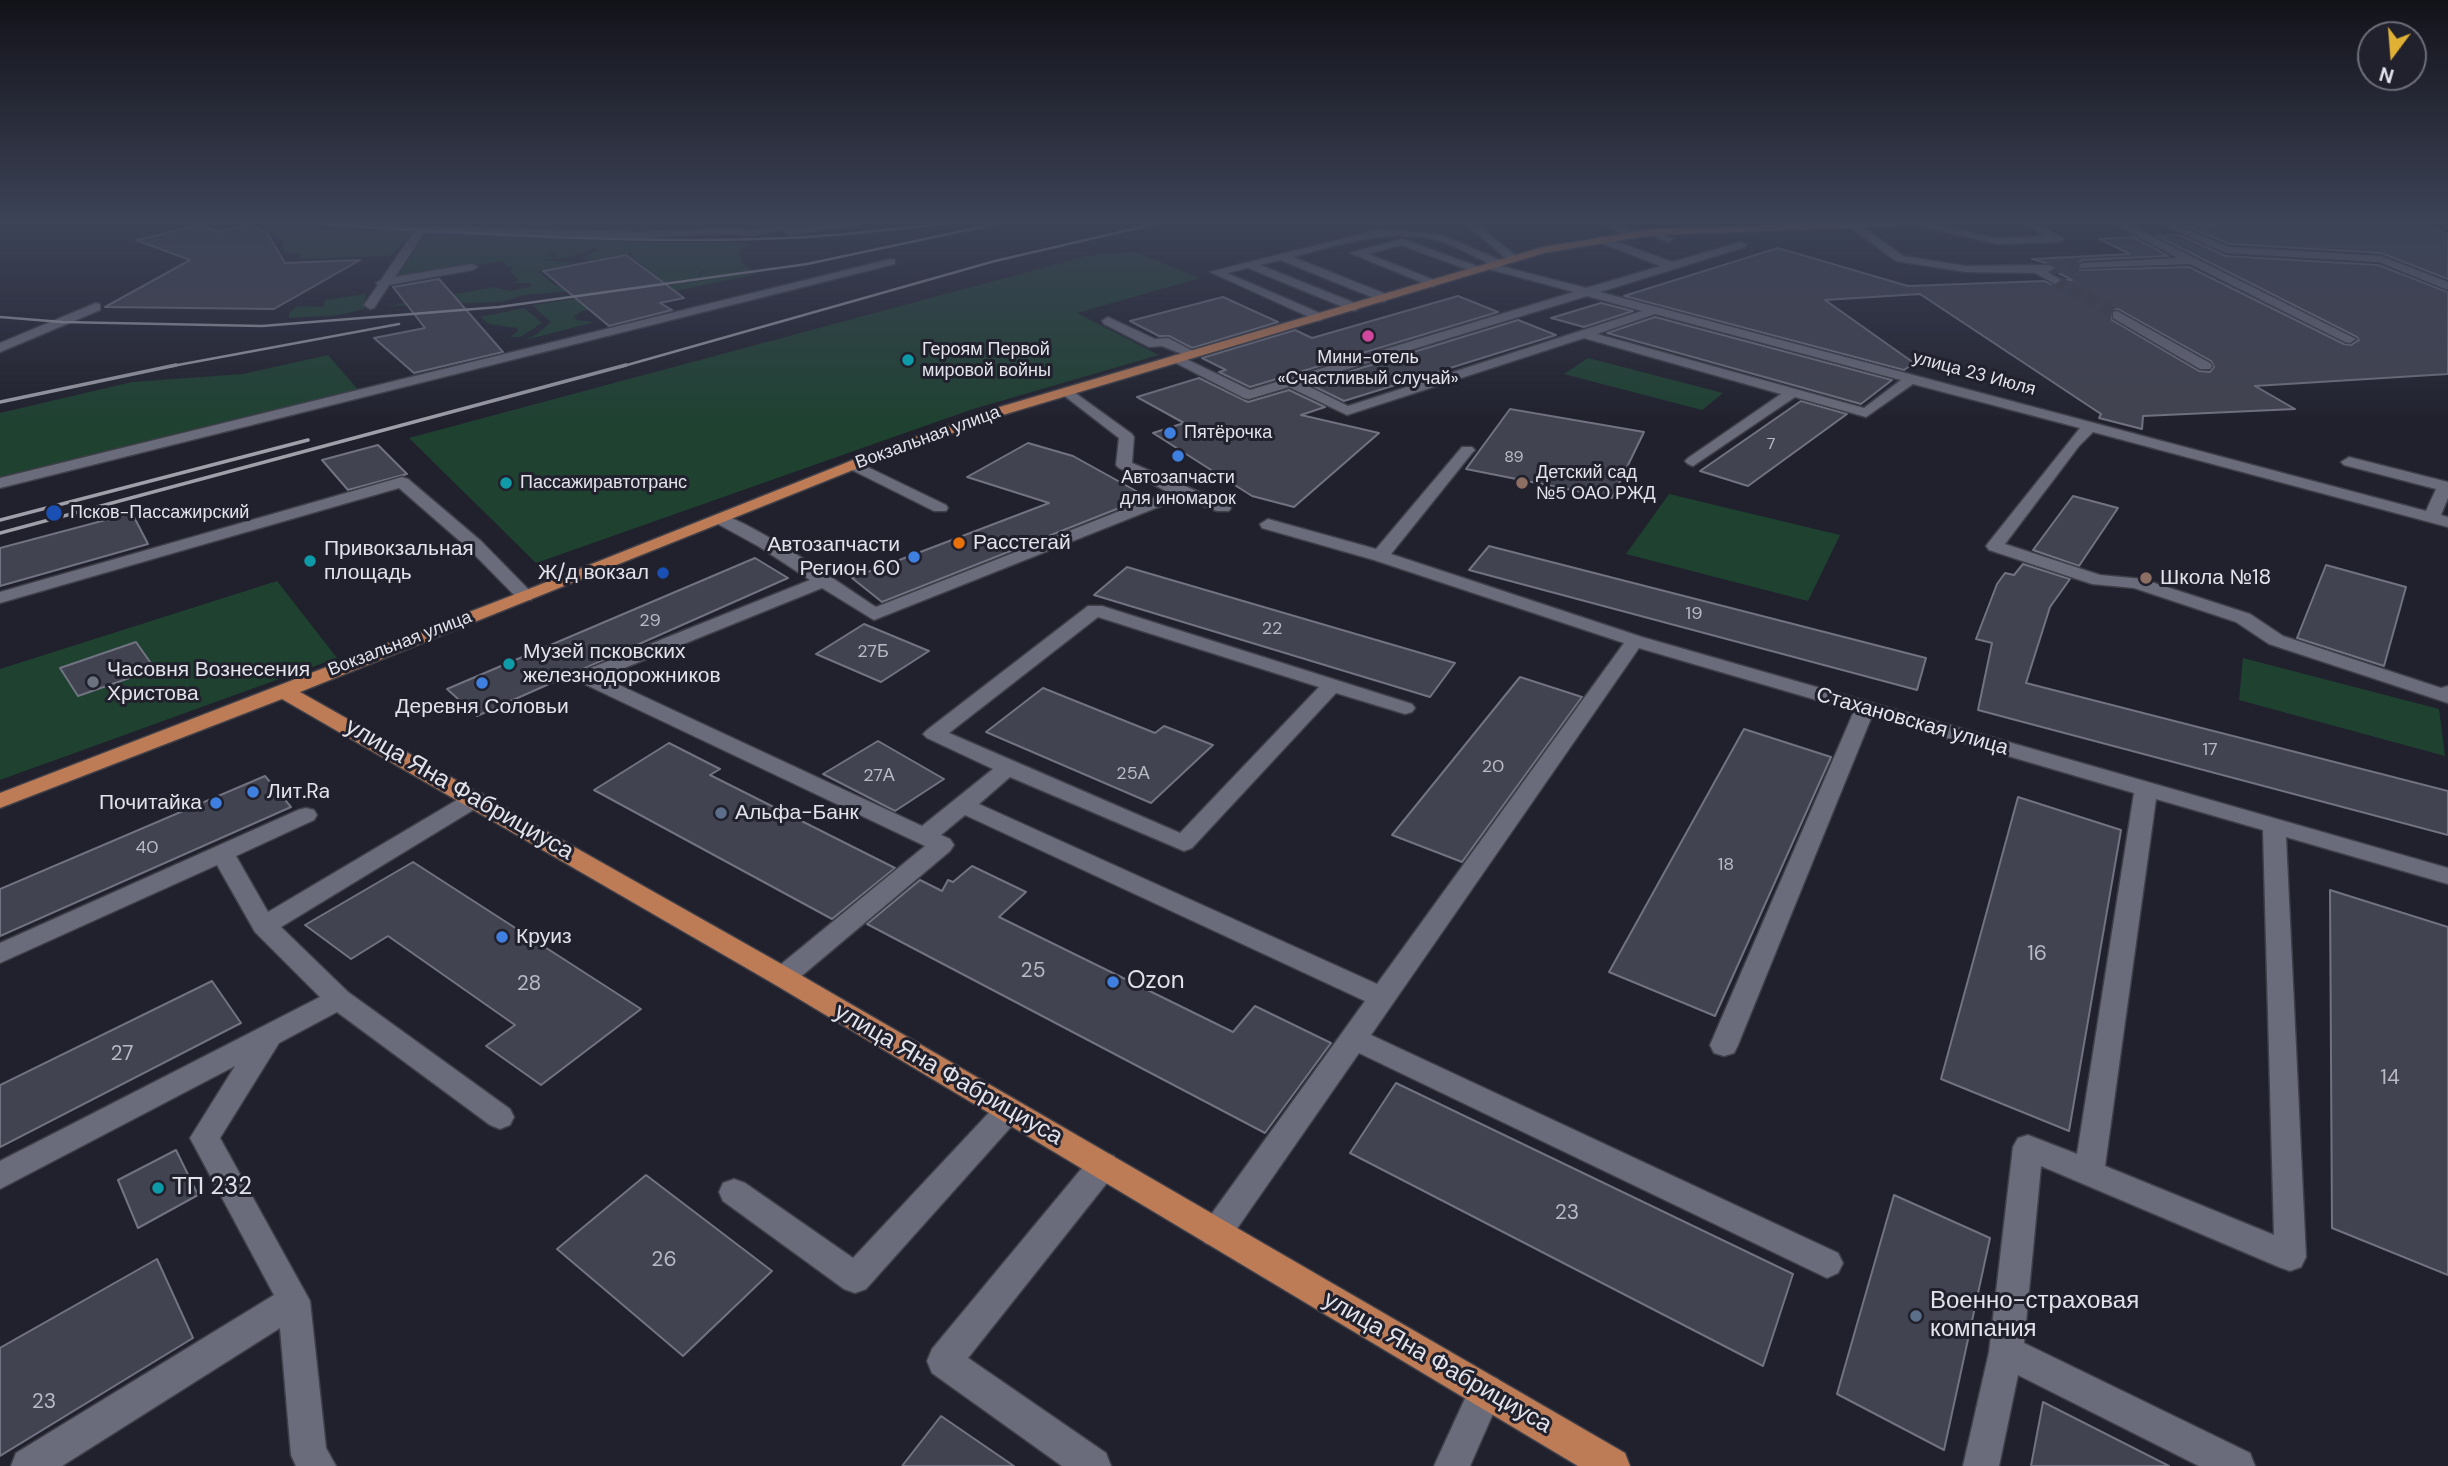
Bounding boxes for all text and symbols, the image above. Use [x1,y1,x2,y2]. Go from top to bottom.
north arrow [2357,21,2427,91]
text: N [2377,61,2397,89]
marker: Мини-отель «Счастливый случай» [1360,328,1376,344]
place label: Героям Первой мировой войны [922,339,1051,382]
place label: Мини-отель «Счастливый случай» [1277,347,1459,390]
street label: улица 23 Июля [1910,347,2038,401]
marker: Героям Первой мировой войны [900,352,916,368]
street label: Вокзальная улица [853,402,1003,474]
place label: Пятёрочка [1184,422,1272,444]
marker: Пятёрочка [1162,425,1178,441]
house number: 7 [1767,435,1775,455]
marker: Автозапчасти для иномарок [1170,448,1186,464]
house number: 89 [1504,448,1524,468]
place label: Детский сад №5 ОАО РЖД [1536,462,1656,504]
place label: Автозапчасти для иномарок [1120,467,1236,510]
place label: Пассажиравтотранс [520,472,687,494]
marker: Пассажиравтотранс [498,475,514,491]
marker: Детский сад №5 ОАО РЖД [1514,475,1530,491]
place label: Псков-Пассажирский [70,502,249,524]
marker: Псков-Пассажирский [44,503,64,523]
place label: Расстегай [973,530,1071,556]
place label: Автозапчасти Регион 60 [767,532,900,582]
marker: Расстегай [951,535,967,551]
place label: Привокзальная площадь [324,536,474,586]
marker: Автозапчасти Регион 60 [906,549,922,565]
marker: Привокзальная площадь [302,553,318,569]
place label: Ж/д вокзал [538,560,649,586]
marker: Ж/д вокзал [655,565,671,581]
place label: Школа №18 [2160,565,2271,591]
marker: Школа №18 [2138,570,2154,586]
house number: 19 [1686,603,1702,625]
street label: Вокзальная улица [325,607,475,681]
house number: 29 [639,610,661,632]
house number: 22 [1262,618,1282,640]
place label: Музей псковских железнодорожников [523,639,721,689]
house number: 27Б [857,641,889,663]
marker: Музей псковских железнодорожников [501,656,517,672]
place label: Часовня Вознесения Христова [107,657,310,707]
marker: Часовня Вознесения Христова [85,674,101,690]
marker: Деревня Соловьи [474,675,490,691]
street label: Стахановская улица [1813,682,2011,762]
place label: Деревня Соловьи [395,694,569,720]
street label: улица Яна Фабрициуса [340,713,578,867]
house number: 17 [2202,739,2218,761]
house number: 20 [1482,756,1504,778]
house number: 25А [1116,763,1150,785]
house number: 27А [863,765,895,787]
place label: Лит.Ra [267,779,330,805]
marker: Лит.Ra [245,784,261,800]
place label: Почитайка [99,790,202,816]
marker: Почитайка [208,795,224,811]
place label: Альфа-Банк [735,800,859,826]
marker: Альфа-Банк [713,805,729,821]
house number: 40 [135,837,159,859]
house number: 18 [1718,854,1734,876]
place label: Круиз [516,924,572,950]
marker: Круиз [494,929,510,945]
house number: 16 [2027,941,2047,967]
house number: 25 [1021,958,1045,984]
place label: Ozon [1127,968,1185,996]
house number: 28 [517,971,541,997]
marker: Ozon [1105,974,1121,990]
street label: улица Яна Фабрициуса [829,998,1067,1152]
house number: 27 [111,1041,133,1067]
house number: 14 [2380,1065,2400,1091]
place label: ТП 232 [172,1174,252,1202]
marker: ТП 232 [150,1180,166,1196]
house number: 23 [1555,1200,1579,1226]
house number: 26 [651,1247,677,1273]
street label: улица Яна Фабрициуса [1318,1286,1556,1440]
place label: Военно-страховая компания [1930,1288,2139,1344]
marker: Военно-страховая компания [1908,1308,1924,1324]
house number: 23 [32,1389,56,1415]

